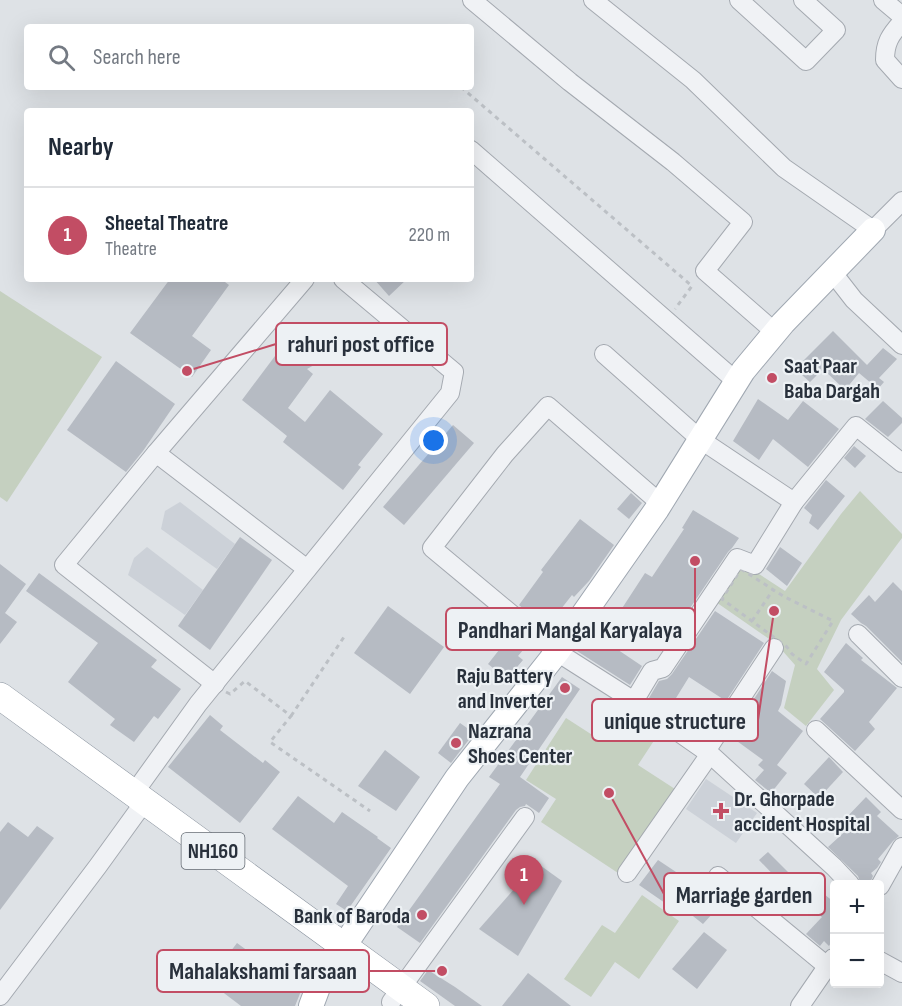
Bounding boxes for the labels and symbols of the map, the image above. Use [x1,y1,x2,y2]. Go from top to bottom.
callout: rahuri post office [276,323,447,365]
text: rahuri post office [288,330,434,359]
place label: Saat Paar Baba Dargah [784,353,880,405]
marker: Saat Paar Baba Dargah [765,371,779,385]
your location [419,426,448,455]
callout: Pandhari Mangal Karyalaya [446,608,695,650]
text: Pandhari Mangal Karyalaya [458,616,682,645]
place label: Raju Battery and Inverter [456,663,553,715]
marker: Raju Battery and Inverter [558,681,572,695]
callout: unique structure [592,699,758,741]
text: unique structure [604,707,746,736]
place label: Nazrana Shoes Center [468,718,573,770]
marker: Nazrana Shoes Center [449,736,463,750]
place label: Dr. Ghorpade accident Hospital [734,786,870,838]
marker: Dr. Ghorpade accident Hospital [712,802,730,820]
road number: NH160 [182,833,244,869]
pin: 1 [504,856,544,905]
callout: Marriage garden [664,873,825,915]
text: Marriage garden [676,881,812,910]
place label: Bank of Baroda [294,903,410,930]
marker: Bank of Baroda [415,908,429,922]
callout: Mahalakshami farsaan [157,950,369,992]
text: Mahalakshami farsaan [169,957,357,986]

